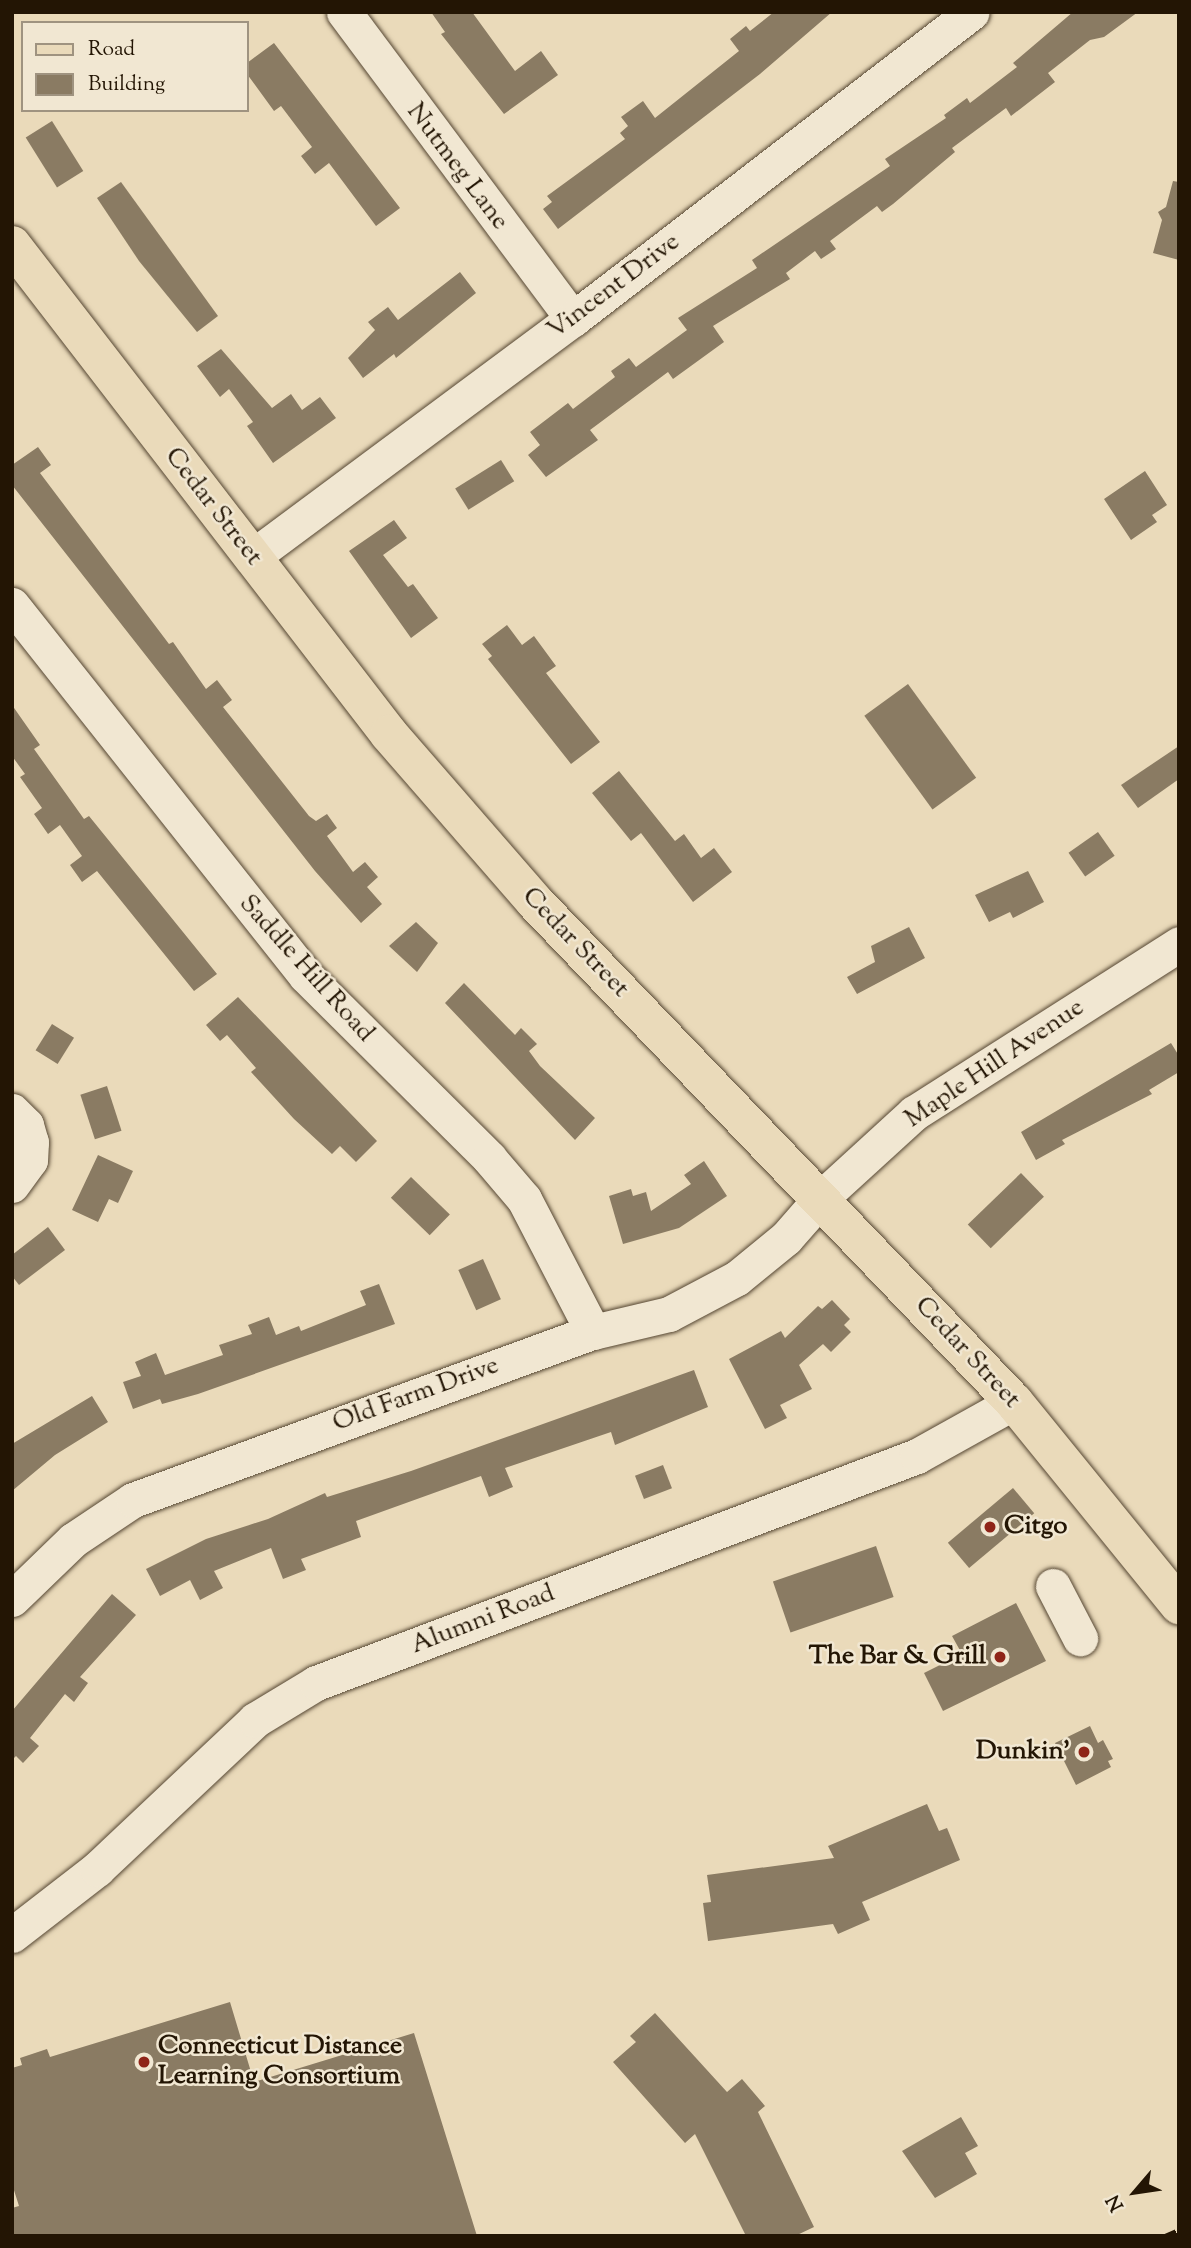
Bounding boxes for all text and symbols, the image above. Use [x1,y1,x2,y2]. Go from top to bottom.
legend [21,21,248,112]
text: Road [88,35,135,65]
text: Building [88,70,165,100]
street label: Nutmeg Lane [399,97,515,237]
street label: Vincent Drive [542,227,686,347]
street label: Cedar Street [157,442,269,572]
street label: Cedar Street [515,881,635,1005]
street label: Saddle Hill Road [232,889,380,1049]
street label: Maple Hill Avenue [899,993,1091,1135]
street label: Cedar Street [907,1291,1027,1415]
street label: Old Farm Drive [329,1351,503,1439]
place label: Citgo [1004,1511,1068,1543]
marker: Citgo [982,1519,998,1535]
street label: Alumni Road [407,1578,559,1662]
place label: The Bar & Grill [809,1641,986,1673]
marker: The Bar & Grill [992,1649,1008,1665]
place label: Dunkin' [976,1736,1070,1768]
marker: Dunkin' [1076,1744,1092,1760]
place label: Connecticut Distance Learning Consortium [158,2031,402,2092]
marker: Connecticut Distance Learning Consortium [136,2054,152,2070]
north arrow [1100,2157,1170,2227]
text: N [1101,2189,1132,2216]

